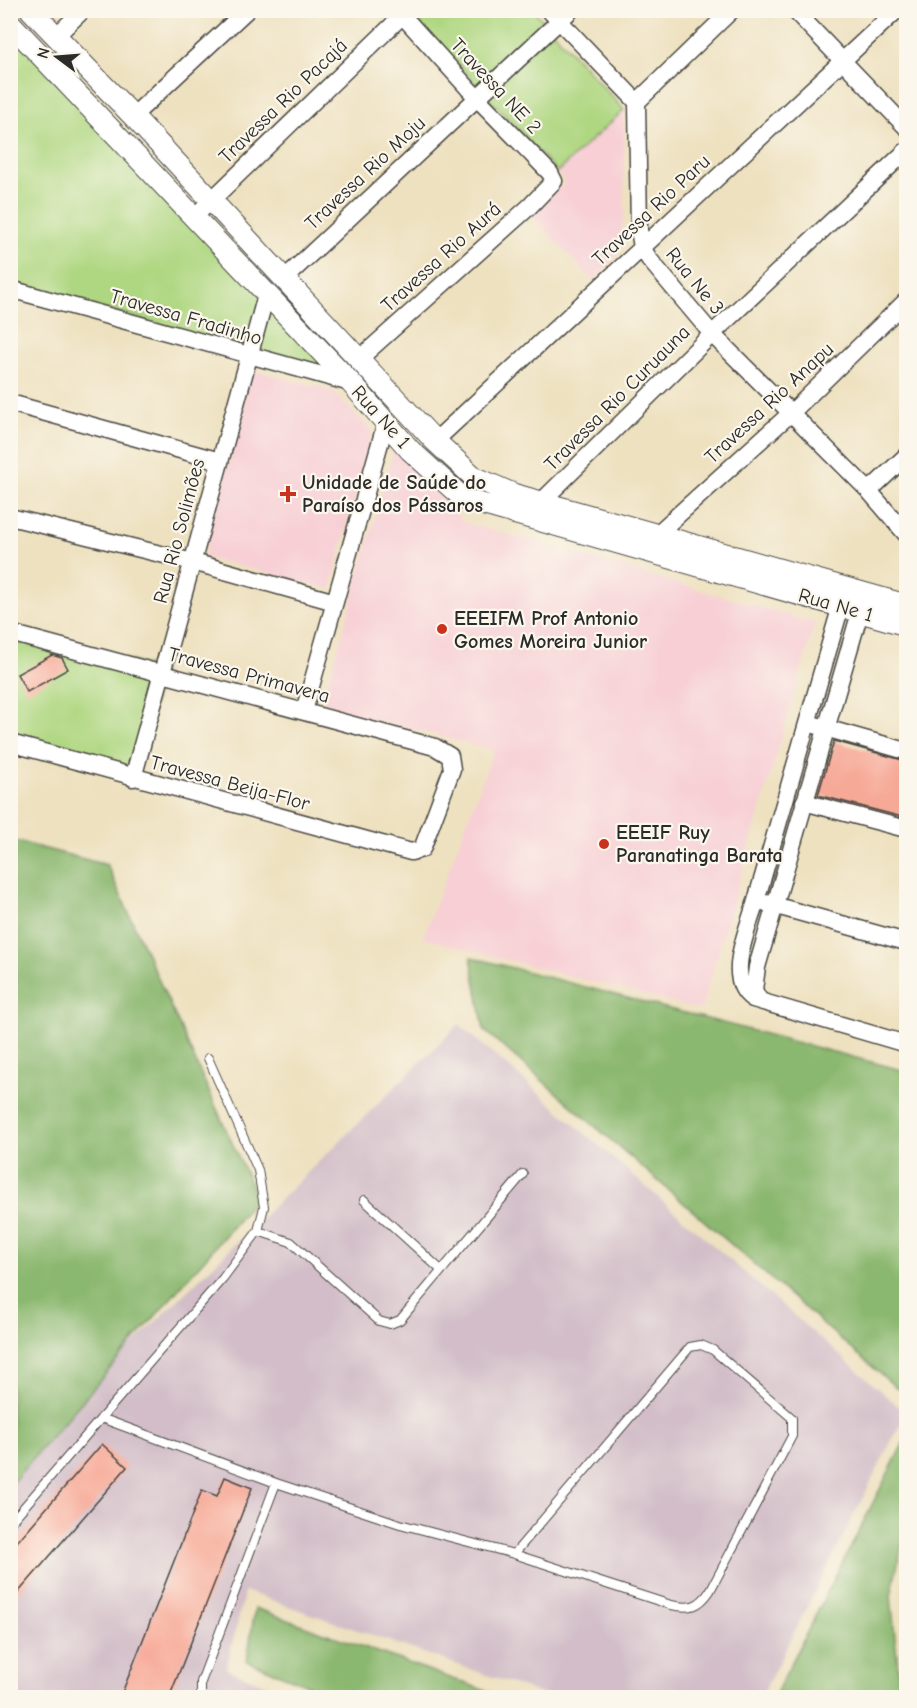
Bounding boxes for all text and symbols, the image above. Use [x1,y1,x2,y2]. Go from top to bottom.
north arrow [27,27,87,87]
street label: Travessa NE 2 [446,33,546,139]
street label: Travessa Rio Pacajá [214,34,352,168]
text: N [33,46,54,61]
street label: Travessa Rio Moju [300,111,430,235]
street label: Travessa Rio Paru [587,150,715,270]
street label: Travessa Rio Aurá [376,197,506,317]
street label: Rua Ne 3 [661,243,729,319]
street label: Travessa Fradinho [107,284,265,350]
street label: Travessa Rio Curuauna [540,321,694,475]
street label: Travessa Rio Anapu [700,337,838,469]
street label: Rua Ne 1 [347,381,415,453]
street label: Rua Rio Solimões [149,456,209,606]
place label: Unidade de Saúde do Paraíso dos Pássaros [302,471,486,517]
marker: Unidade de Saúde do Paraíso dos Pássaros [279,485,297,503]
street label: Rua Ne 1 [796,583,876,627]
place label: EEEIFM Prof Antonio Gomes Moreira Junior [454,607,647,653]
marker: EEEIFM Prof Antonio Gomes Moreira Junior [435,622,449,636]
street label: Travessa Primavera [166,642,332,708]
street label: Travessa Beija-Flor [148,751,312,815]
place label: EEEIF Ruy Paranatinga Barata [616,821,783,867]
marker: EEEIF Ruy Paranatinga Barata [597,837,611,851]

